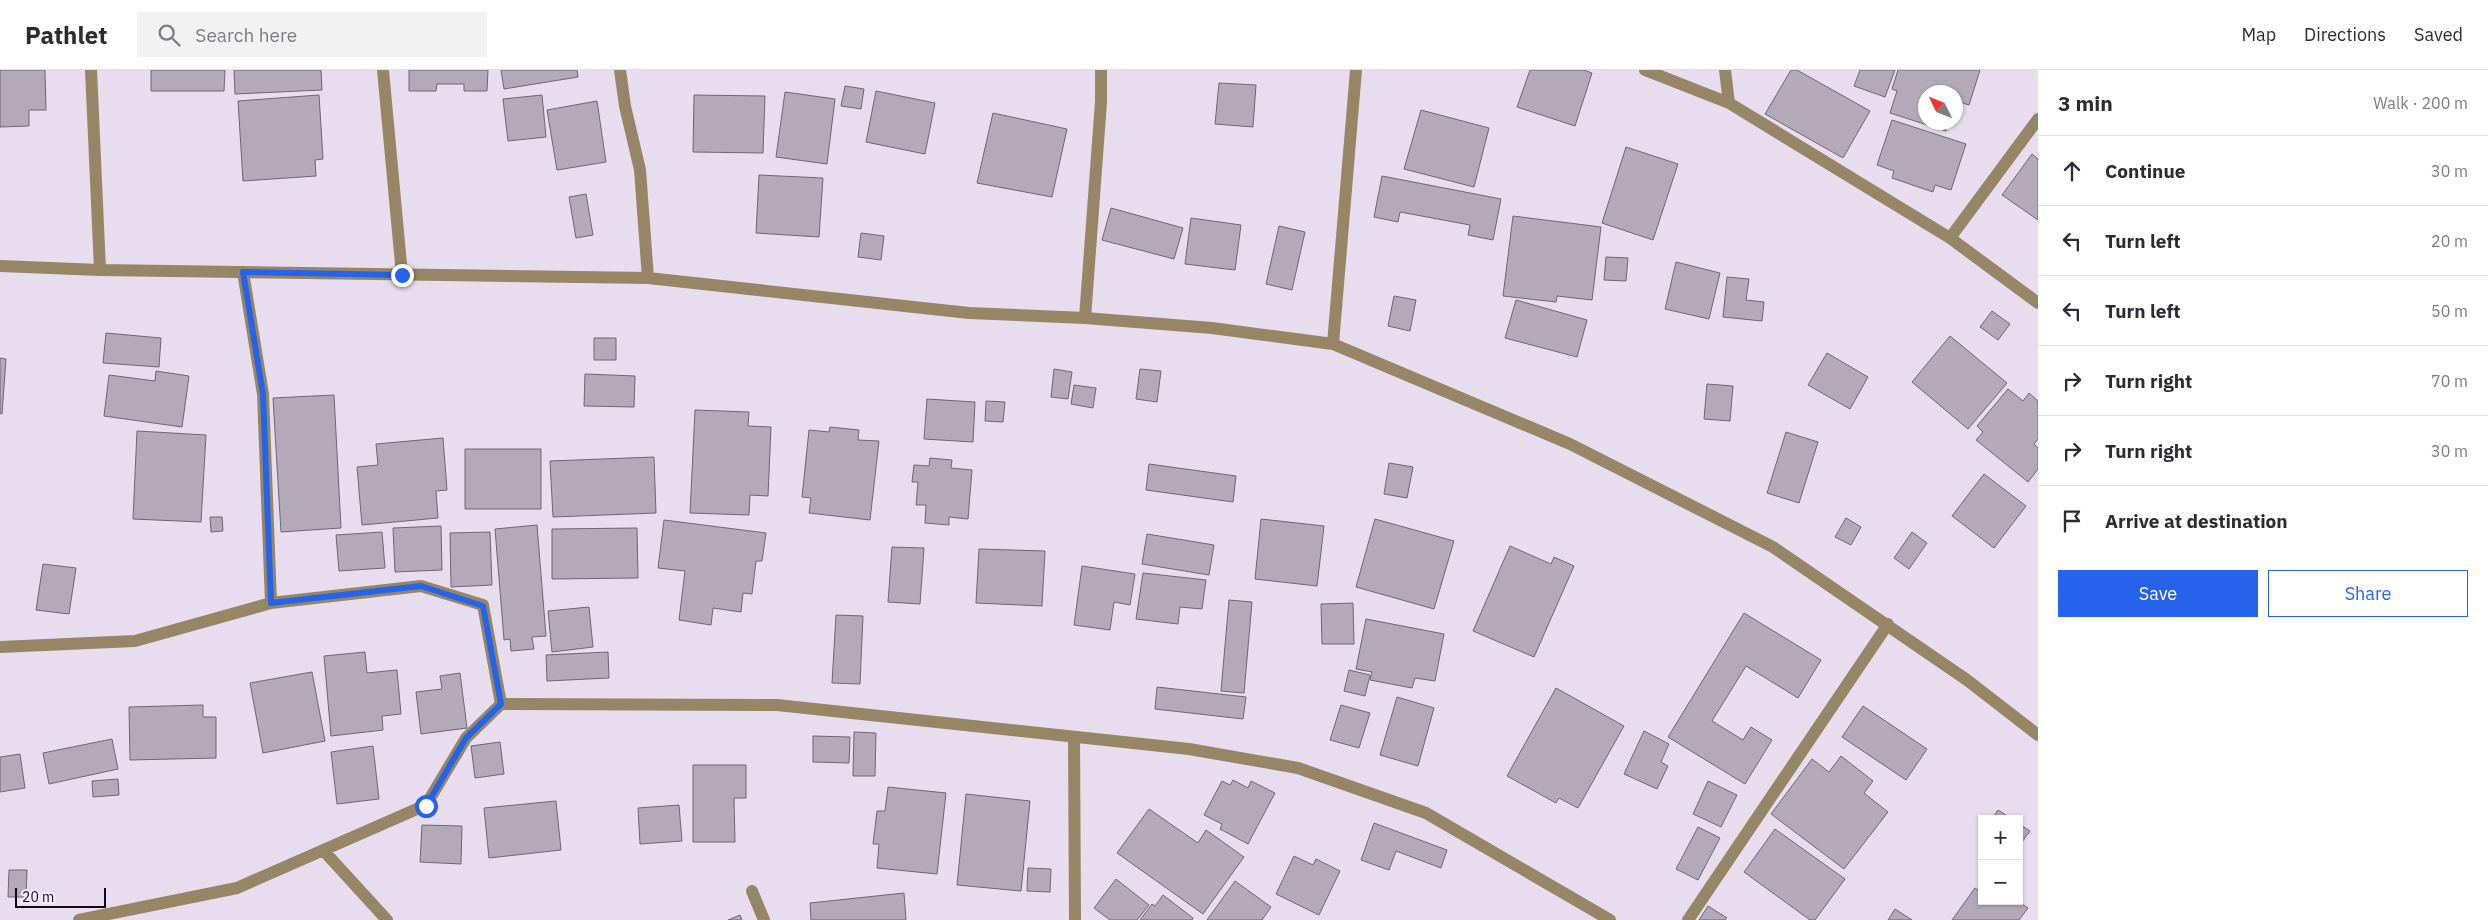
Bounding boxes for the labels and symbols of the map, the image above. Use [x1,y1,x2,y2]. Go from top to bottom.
north arrow [1918,85,1963,130]
route end [391,264,414,287]
route start [415,795,438,818]
scale bar [15,885,106,908]

